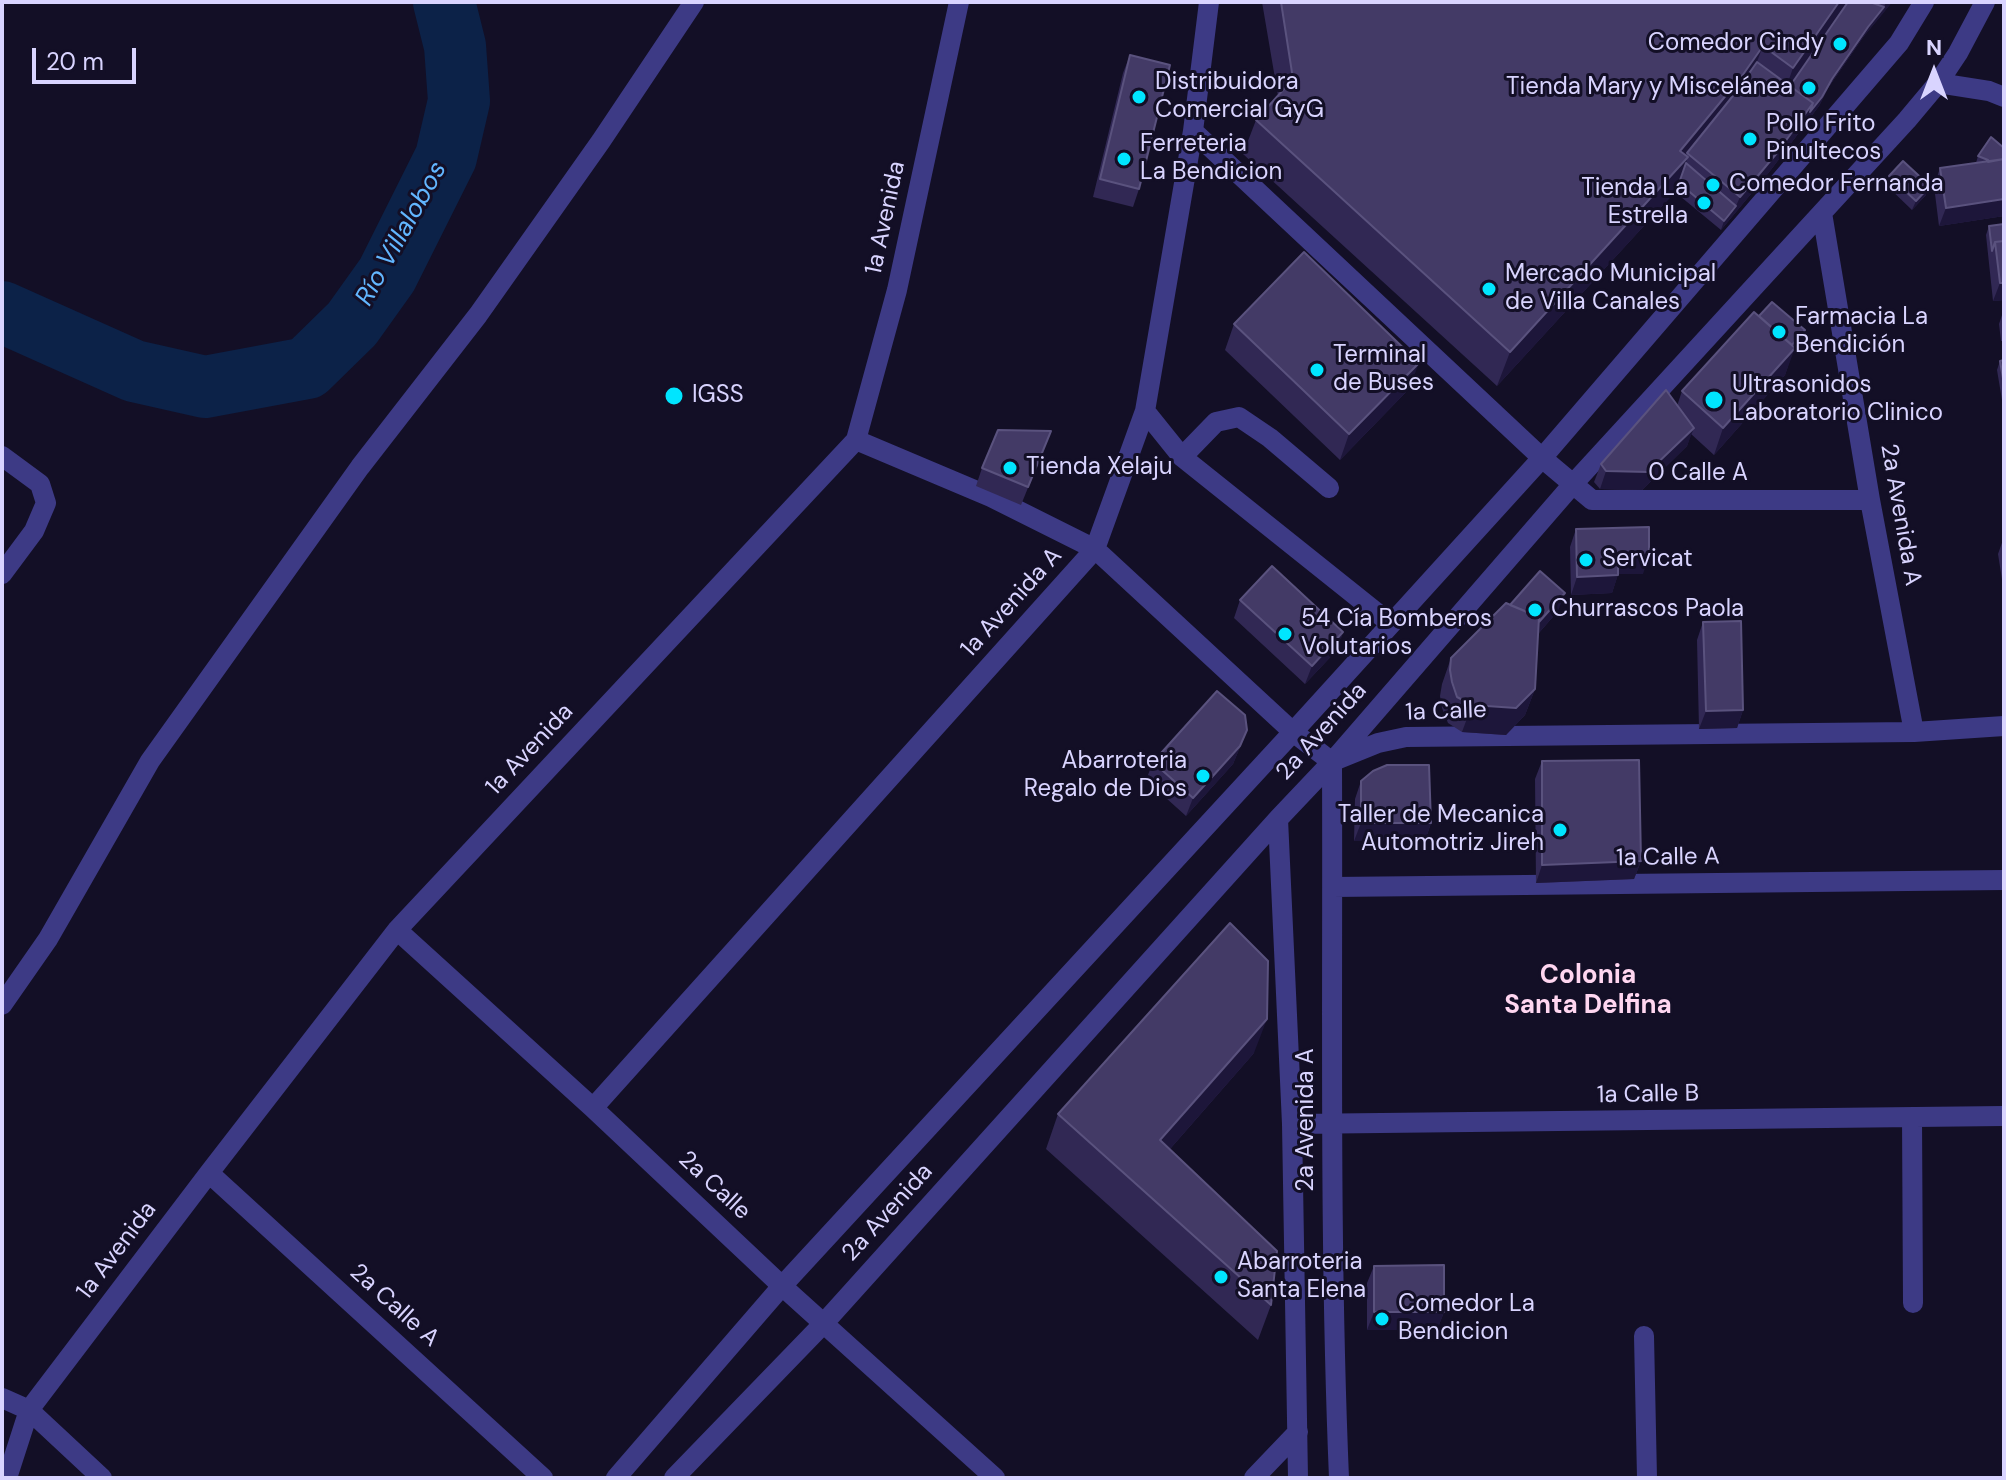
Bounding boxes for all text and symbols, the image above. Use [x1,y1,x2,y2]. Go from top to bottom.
place label: Comedor Cindy [1648,30,1824,58]
scale bar [36,32,140,82]
north arrow [1894,32,1974,112]
text: N [1926,33,1942,62]
marker: Comedor Cindy [1831,35,1849,53]
text: 20 m [46,46,104,77]
place label: Distribuidora Comercial GyG [1155,69,1324,125]
place label: Tienda Mary y Miscelánea [1506,74,1793,102]
marker: Tienda Mary y Miscelánea [1800,79,1818,97]
marker: Distribuidora Comercial GyG [1130,88,1148,106]
place label: Pollo Frito Pinultecos [1766,111,1881,167]
marker: Pollo Frito Pinultecos [1741,130,1759,148]
place label: Ferreteria La Bendicion [1140,131,1282,187]
marker: Ferreteria La Bendicion [1115,150,1133,168]
water label: Río Villalobos [350,157,454,311]
street label: 1a Avenida [860,159,912,277]
place label: Comedor Fernanda [1729,171,1944,199]
place label: Tienda La Estrella [1581,175,1688,231]
marker: Comedor Fernanda [1704,176,1722,194]
marker: Tienda La Estrella [1695,194,1713,212]
place label: Mercado Municipal de Villa Canales [1505,261,1716,317]
marker: Mercado Municipal de Villa Canales [1480,280,1498,298]
place label: Farmacia La Bendición [1795,304,1928,360]
marker: Farmacia La Bendición [1770,323,1788,341]
place label: Terminal de Buses [1333,342,1434,398]
marker: Terminal de Buses [1308,361,1326,379]
place label: Ultrasonidos Laboratorio Clinico [1732,372,1943,428]
place label: IGSS [692,382,744,410]
marker: IGSS [663,385,685,407]
marker: Ultrasonidos Laboratorio Clinico [1703,389,1725,411]
street label: 2a Avenida A [1873,442,1927,588]
place label: Tienda Xelaju [1026,454,1172,482]
marker: Tienda Xelaju [1001,459,1019,477]
street label: 0 Calle A [1648,460,1748,488]
street label: 1a Avenida A [955,542,1069,664]
place label: Servicat [1602,546,1693,574]
marker: Servicat [1577,551,1595,569]
place label: Churrascos Paola [1551,596,1744,624]
marker: Churrascos Paola [1526,601,1544,619]
place label: 54 Cía Bomberos Volutarios [1301,606,1492,662]
marker: 54 Cía Bomberos Volutarios [1276,625,1294,643]
street label: 2a Avenida [1271,677,1373,787]
street label: 1a Calle [1405,696,1487,728]
street label: 1a Avenida [480,698,580,802]
place label: Abarroteria Regalo de Dios [1024,748,1187,804]
marker: Abarroteria Regalo de Dios [1194,767,1212,785]
place label: Taller de Mecanica Automotriz Jireh [1338,802,1544,858]
marker: Taller de Mecanica Automotriz Jireh [1551,821,1569,839]
street label: 1a Calle A [1616,843,1720,873]
district label: Colonia Santa Delfina [1504,960,1672,1022]
street label: 2a Avenida A [1293,1048,1321,1192]
street label: 1a Calle B [1597,1080,1699,1110]
street label: 2a Calle [672,1146,756,1226]
street label: 2a Avenida [837,1158,939,1268]
street label: 1a Avenida [71,1196,163,1306]
place label: Abarroteria Santa Elena [1237,1249,1366,1305]
street label: 2a Calle A [343,1258,445,1354]
marker: Abarroteria Santa Elena [1212,1268,1230,1286]
place label: Comedor La Bendicion [1398,1291,1535,1347]
marker: Comedor La Bendicion [1373,1310,1391,1328]

